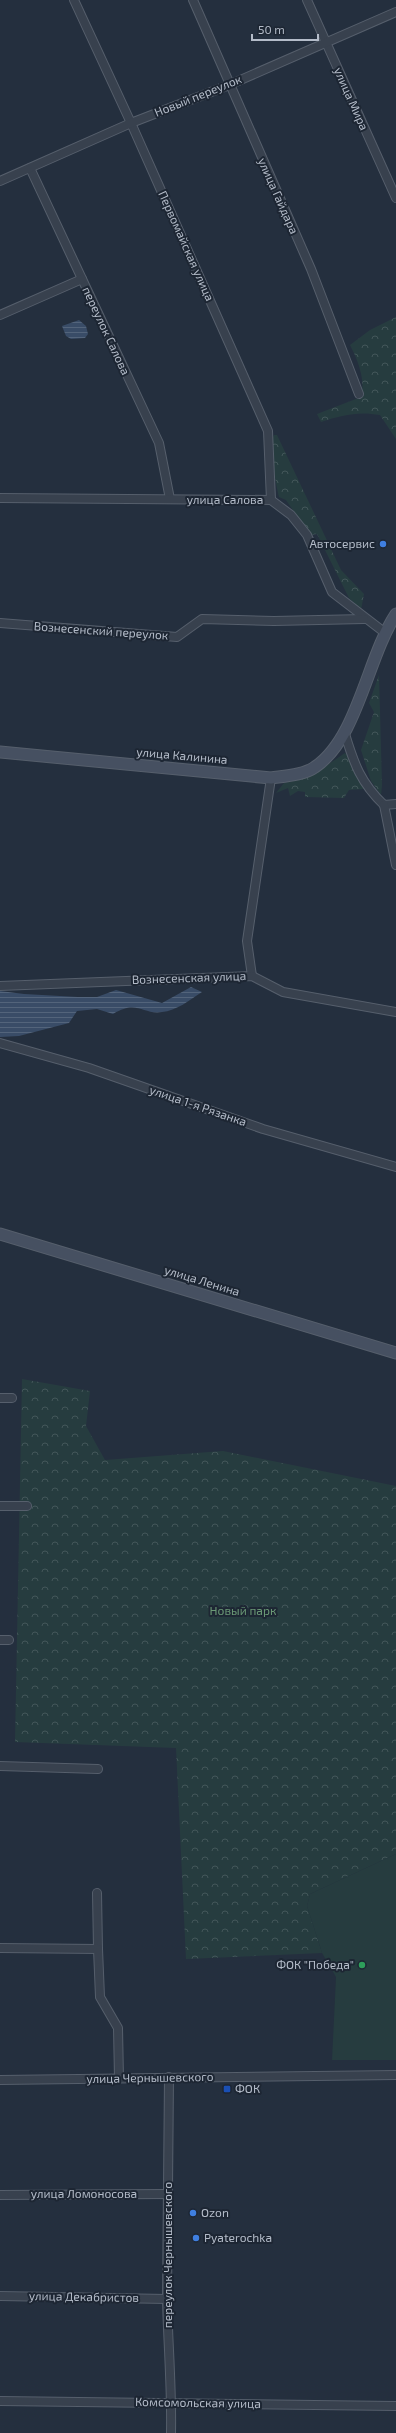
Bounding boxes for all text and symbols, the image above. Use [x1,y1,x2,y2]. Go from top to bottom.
scale bar [252,16,318,42]
text: 50 m [258,22,285,36]
street label: улица Мира [331,65,372,133]
street label: Новый переулок [152,71,244,120]
street label: улица Гайдара [255,155,302,236]
street label: Первомайская улица [155,188,218,303]
street label: переулок Салова [79,284,134,377]
street label: улица Салова [187,492,263,507]
place label: Автосервис [309,536,375,550]
marker: Автосервис [378,539,388,549]
street label: Вознесенский переулок [33,618,169,643]
street label: улица Калинина [136,744,228,767]
street label: Вознесенская улица [131,968,246,987]
street label: улица 1-я Рязанка [148,1082,249,1129]
street label: улица Ленина [163,1262,242,1299]
park label: Новый парк [210,1603,277,1617]
place label: ФОК "Победа" [276,1957,354,1971]
marker: ФОК "Победа" [357,1960,367,1970]
street label: улица Чернышевского [86,2069,214,2086]
place label: ФОК [235,2081,260,2095]
marker: ФОК [222,2084,232,2094]
street label: переулок Чернышевского [160,2182,175,2328]
street label: улица Ломоносова [31,2186,137,2201]
place label: Ozon [201,2205,229,2219]
marker: Ozon [188,2208,198,2218]
place label: Pyaterochka [204,2230,272,2244]
marker: Pyaterochka [191,2233,201,2243]
street label: улица Декабристов [29,2288,139,2305]
street label: Комсомольская улица [135,2394,261,2411]

